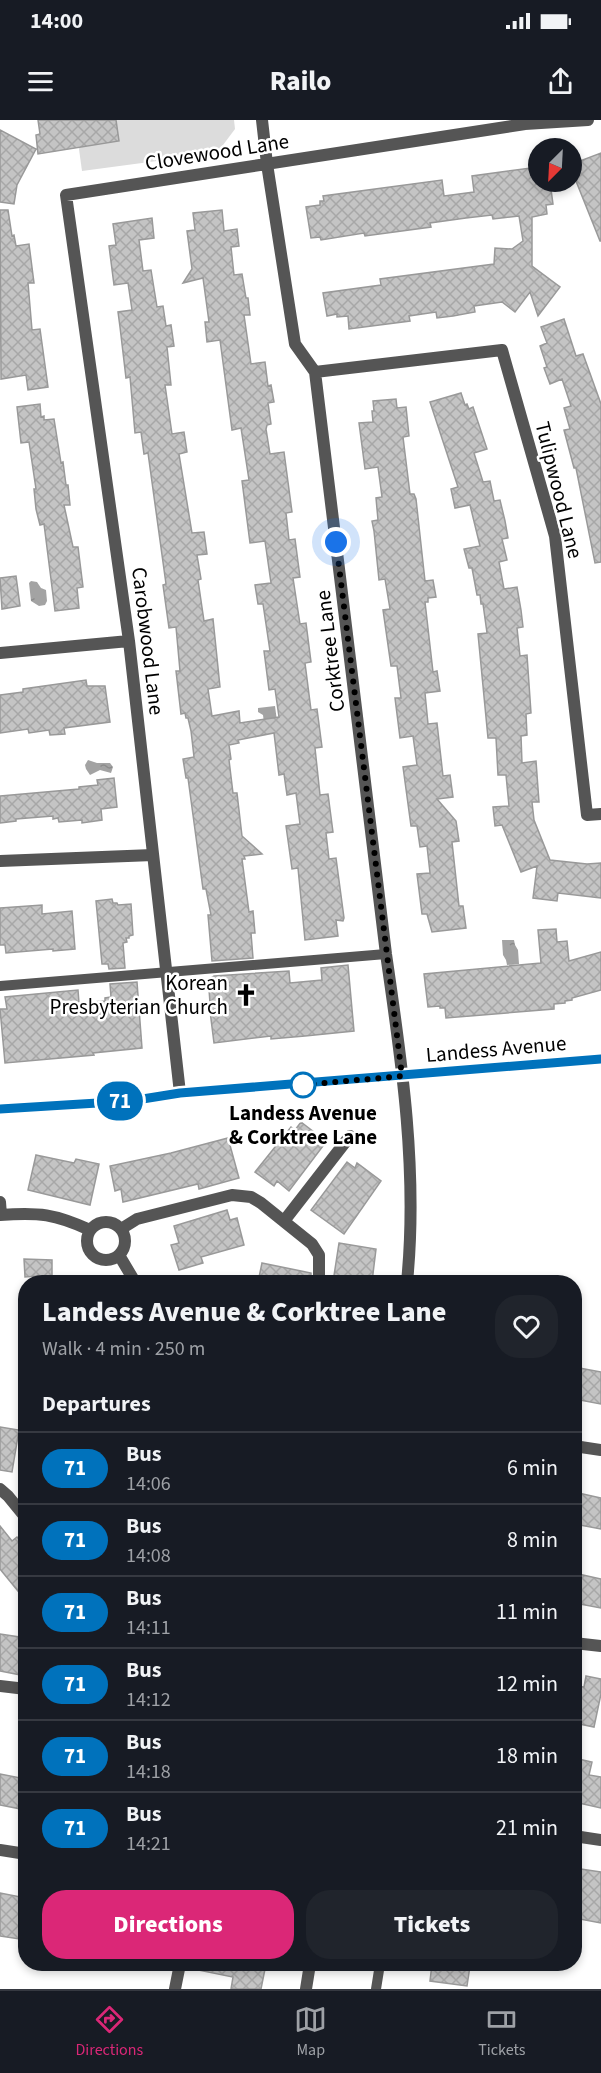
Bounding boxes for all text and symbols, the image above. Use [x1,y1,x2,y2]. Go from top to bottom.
text: 14:00 [30,5,83,37]
text: Railo [270,62,331,101]
icon: menu [24,65,57,98]
icon: share [544,65,577,98]
street label: Clovewood Lane [143,126,291,178]
north arrow [528,138,582,192]
map controls [528,138,582,192]
street label: Tulipwood Lane [527,418,591,562]
your location [321,527,351,557]
street label: Carobwood Lane [124,565,172,717]
street label: Corktree Lane [308,588,352,714]
place label: Korean Presbyterian Church [50,968,228,1022]
church icon: Korean Presbyterian Church [233,982,259,1008]
street label: Landess Avenue [425,1028,567,1070]
marker: Landess Avenue & Corktree Lane [290,1072,316,1098]
line badge: 71 [93,1082,147,1120]
text: 71 [109,1086,131,1116]
place label: Landess Avenue & Corktree Lane [229,1098,377,1152]
text: Landess Avenue & Corktree Lane [42,1292,446,1332]
button: heart [495,1295,558,1358]
text: Walk · 4 min · 250 m [42,1335,205,1363]
text: Departures [42,1388,151,1420]
text: Bus [126,1438,162,1470]
text: 6 min [507,1452,558,1484]
text: 71 [64,1453,86,1483]
text: 14:06 [126,1470,171,1498]
text: Bus [126,1510,162,1542]
text: 8 min [507,1524,558,1556]
text: 71 [64,1525,86,1555]
text: 14:08 [126,1542,171,1570]
text: Bus [126,1582,162,1614]
text: 11 min [496,1596,558,1628]
text: 71 [64,1597,86,1627]
text: 14:11 [126,1614,171,1642]
text: Bus [126,1654,162,1686]
text: 12 min [496,1668,558,1700]
text: 71 [64,1669,86,1699]
text: 14:12 [126,1686,171,1714]
text: Bus [126,1726,162,1758]
text: 18 min [496,1740,558,1772]
text: 71 [64,1741,86,1771]
text: 14:18 [126,1758,171,1786]
text: Bus [126,1798,162,1830]
text: 21 min [496,1812,558,1844]
text: 71 [64,1813,86,1843]
text: 14:21 [126,1830,171,1858]
button: Directions [42,1890,294,1959]
button: Tickets [306,1890,558,1959]
tab: Directions [76,2003,143,2061]
tab: Map [294,2003,327,2061]
tab: Tickets [478,2003,525,2061]

